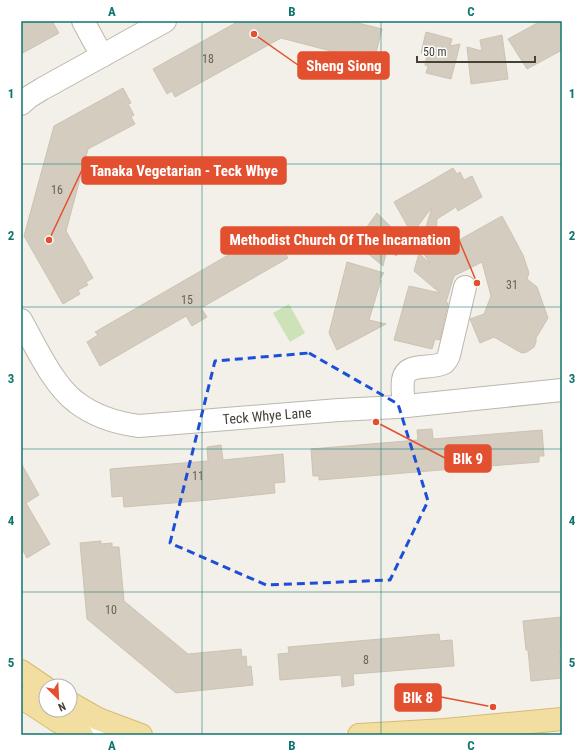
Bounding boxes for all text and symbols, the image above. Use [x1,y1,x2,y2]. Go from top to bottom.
text: A [108,4,116,19]
text: B [288,4,296,19]
text: C [467,4,475,19]
scale bar [417,38,535,64]
text: 50 m [423,45,447,59]
house number: 18 [202,52,214,66]
callout: Sheng Siong [298,52,389,79]
text: Sheng Siong [306,57,382,75]
text: 1 [8,86,14,101]
text: 1 [569,86,575,101]
callout: Tanaka Vegetarian - Teck Whye [82,157,286,184]
text: Tanaka Vegetarian - Teck Whye [90,162,278,180]
house number: 16 [51,183,63,197]
callout: Methodist Church Of The Incarnation [221,227,459,254]
text: 2 [8,228,15,243]
text: 2 [569,228,576,243]
text: Methodist Church Of The Incarnation [229,231,451,249]
house number: 31 [506,278,518,292]
house number: 15 [181,293,193,307]
text: 3 [8,371,14,386]
text: 3 [569,371,575,386]
street label: Teck Whye Lane [222,404,312,427]
callout: Blk 9 [445,445,491,472]
text: Blk 9 [453,450,483,468]
house number: 11 [192,469,204,483]
text: 4 [8,513,15,528]
text: 4 [569,513,576,528]
house number: 10 [105,603,117,617]
house number: 8 [363,653,369,667]
text: 5 [8,655,15,670]
text: 5 [569,655,576,670]
north arrow [38,678,78,718]
callout: Blk 8 [395,684,441,711]
text: Blk 8 [403,689,433,707]
text: N [56,699,68,714]
text: A [108,738,116,753]
text: B [288,738,296,753]
text: C [467,738,475,753]

